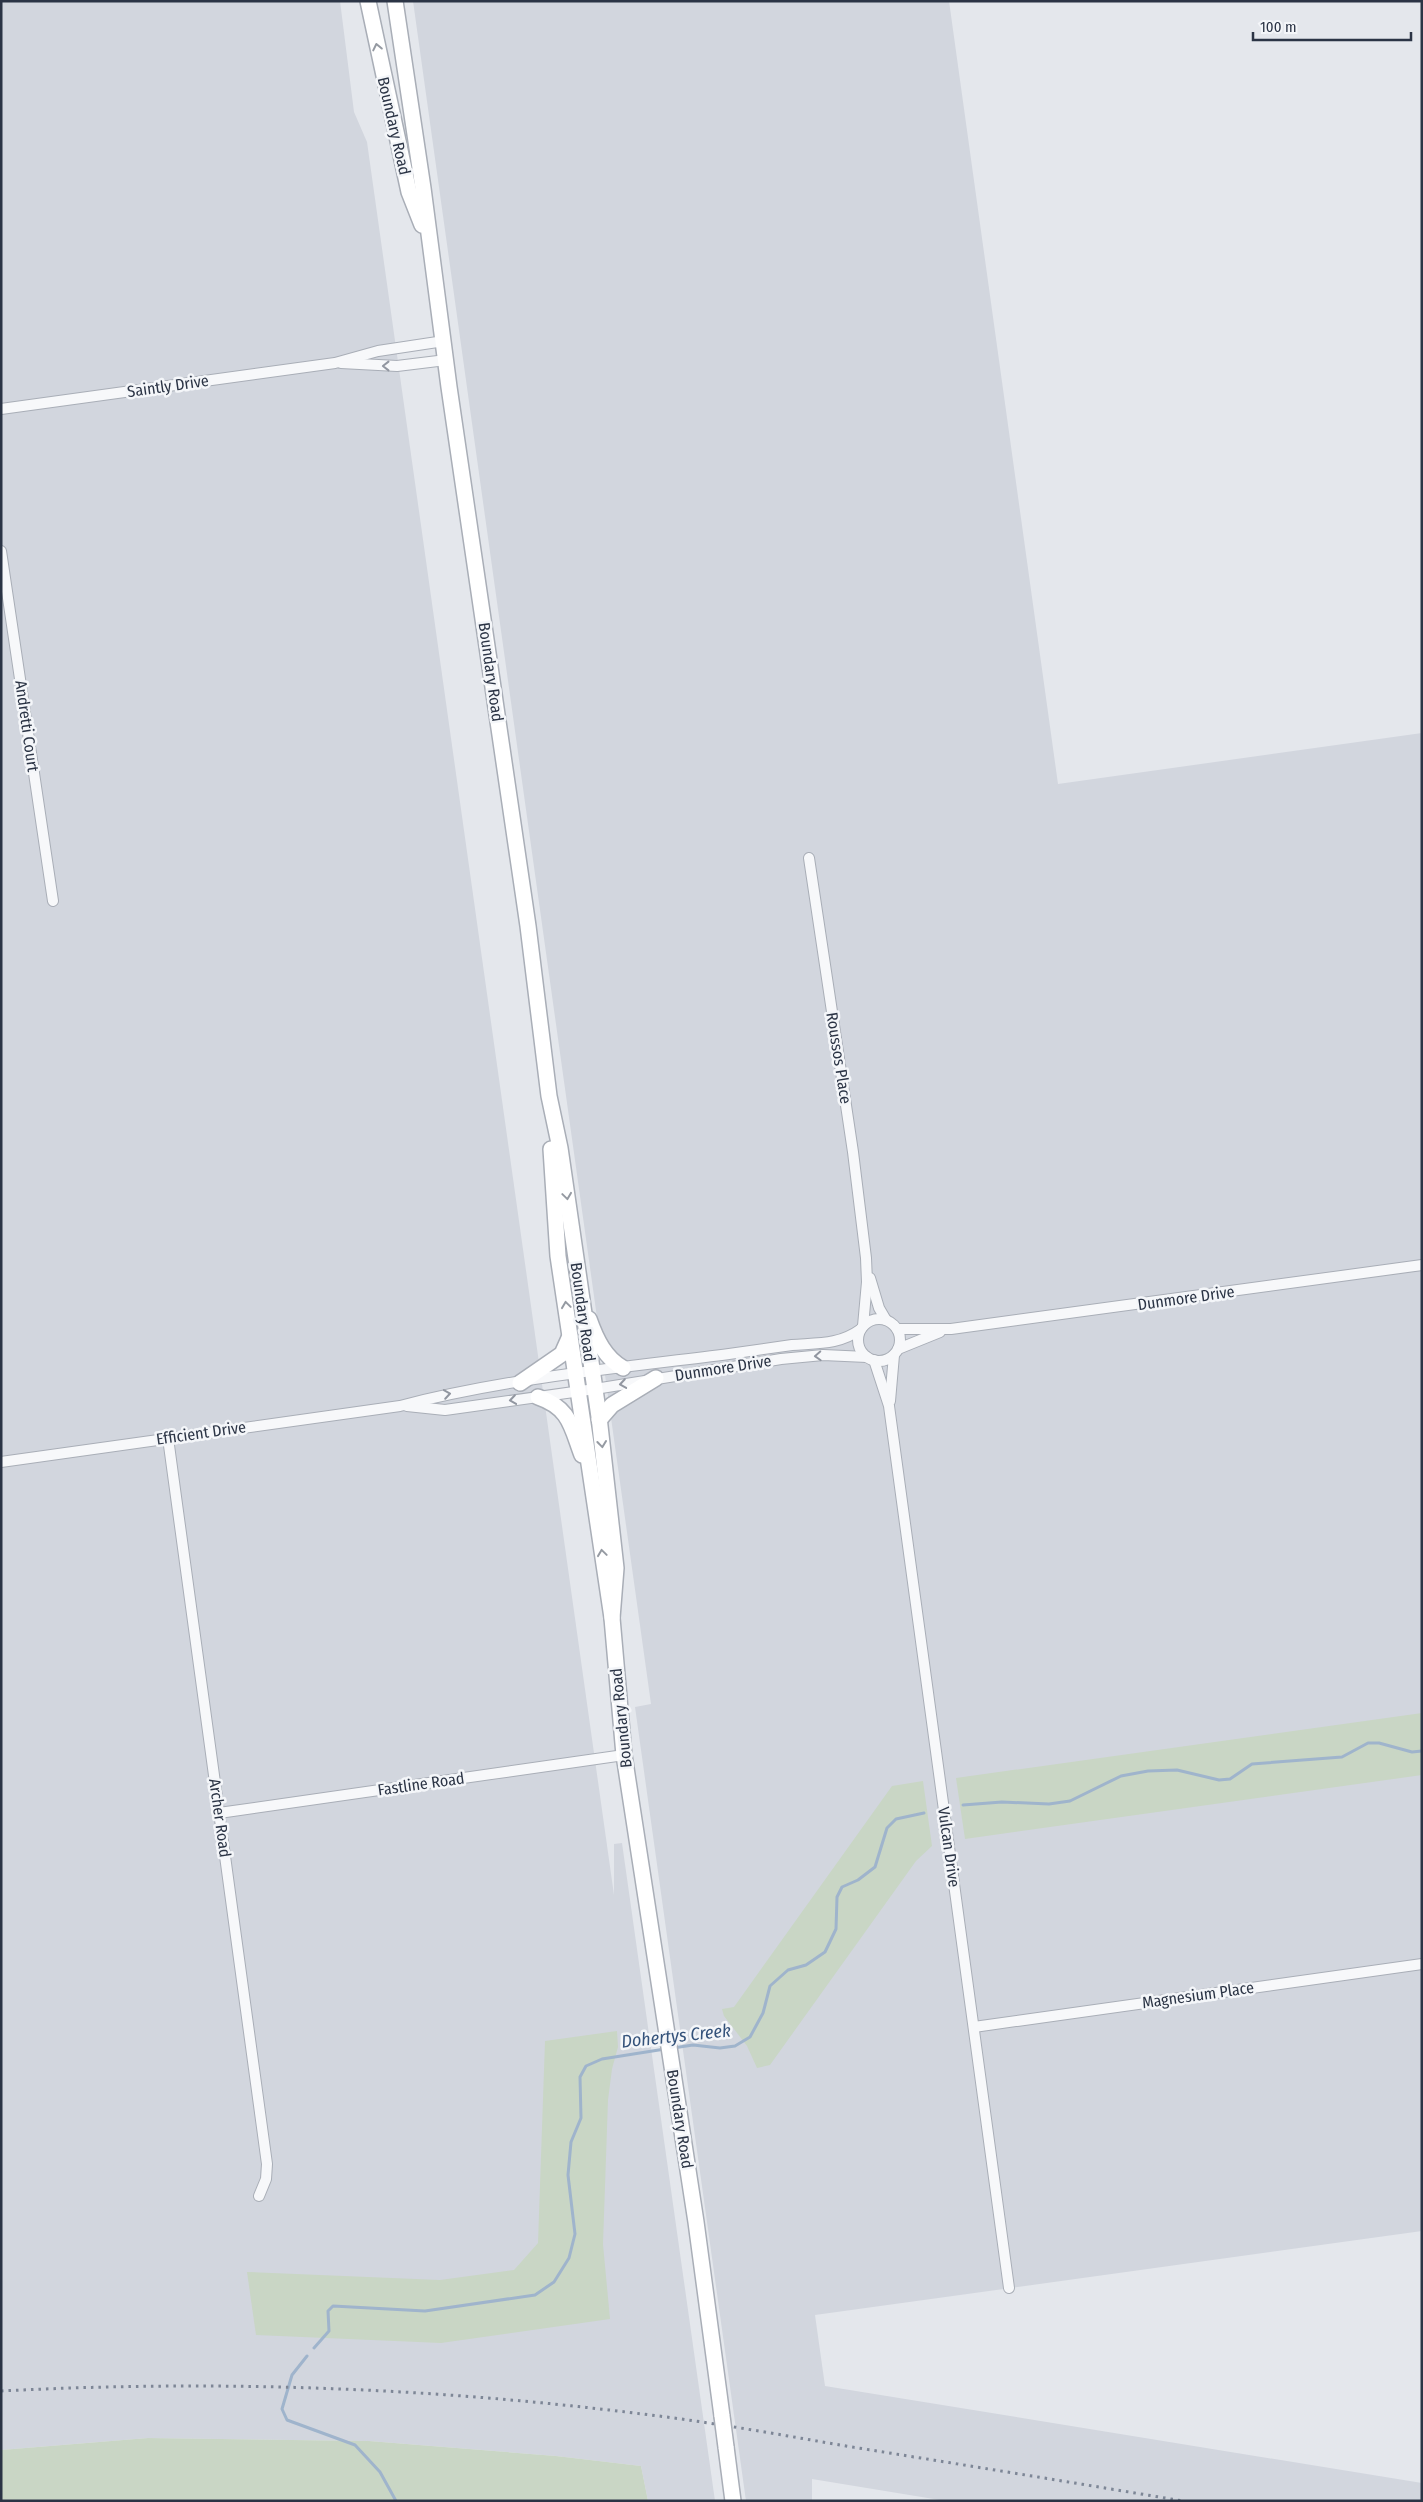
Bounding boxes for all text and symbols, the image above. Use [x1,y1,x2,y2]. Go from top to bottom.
scale bar [1253,10,1410,42]
text: 100 m [1260,18,1297,36]
one-way arrow [372,42,382,51]
street label: Boundary Road [373,75,415,177]
one-way arrow [381,361,389,371]
street label: Saintly Drive [126,371,210,401]
street label: Boundary Road [475,621,507,723]
street label: Andretti Court [11,679,43,774]
street label: Roussos Place [822,1011,856,1105]
one-way arrow [561,1192,572,1200]
street label: Boundary Road [567,1261,599,1363]
street label: Dunmore Drive [1136,1282,1236,1314]
one-way arrow [561,1301,571,1310]
one-way arrow [814,1350,822,1361]
street label: Dunmore Drive [673,1351,773,1385]
one-way arrow [619,1378,627,1388]
one-way arrow [443,1390,452,1400]
one-way arrow [509,1395,518,1405]
street label: Efficient Drive [155,1417,247,1449]
one-way arrow [596,1440,607,1448]
one-way arrow [598,1548,608,1557]
street label: Boundary Road [606,1667,636,1769]
street label: Fastline Road [377,1769,465,1799]
street label: Archer Road [205,1777,235,1859]
street label: Vulcan Drive [934,1806,964,1888]
street label: Magnesium Place [1141,1978,1255,2012]
water label: Dohertys Creek [620,2019,732,2053]
street label: Boundary Road [663,2068,697,2170]

